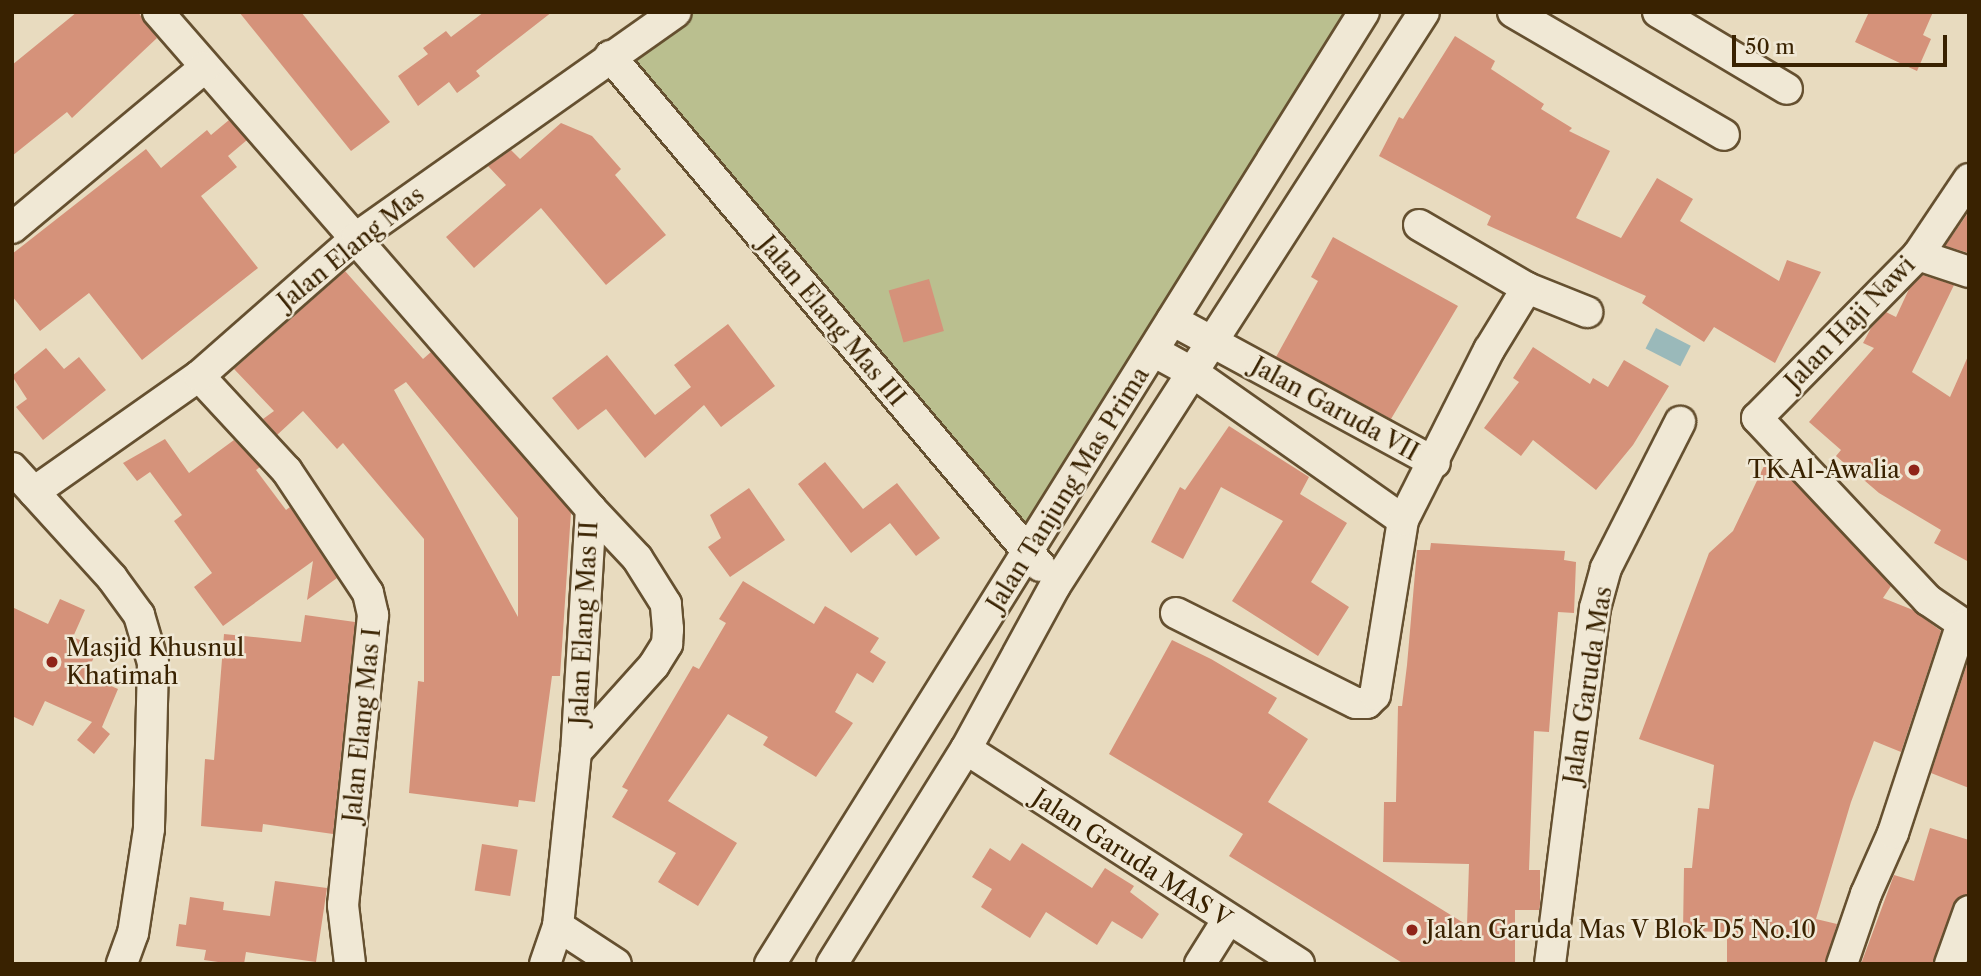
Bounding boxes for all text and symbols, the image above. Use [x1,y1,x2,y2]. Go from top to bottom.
scale bar [1736,21,1951,65]
text: 50 m [1745,34,1795,59]
street label: Jalan Elang Mas [272,180,430,316]
street label: Jalan Elang Mas III [752,230,912,412]
street label: Jalan Haji Nawi [1779,250,1921,396]
street label: Jalan Garuda VII [1246,351,1424,467]
street label: Jalan Tanjung Mas Prima [981,361,1155,617]
place label: TK Al-Awalia [1746,456,1900,484]
marker: TK Al-Awalia [1906,462,1922,478]
street label: Jalan Elang Mas II [564,520,604,726]
street label: Jalan Garuda Mas [1558,584,1618,786]
street label: Jalan Elang Mas I [337,627,387,823]
place label: Masjid Khusnul Khatimah [66,634,244,690]
marker: Masjid Khusnul Khatimah [44,654,60,670]
street label: Jalan Garuda MAS V [1027,783,1237,933]
place label: Jalan Garuda Mas V Blok D5 No.10 [1426,916,1819,944]
marker: Jalan Garuda Mas V Blok D5 No.10 [1404,922,1420,938]

